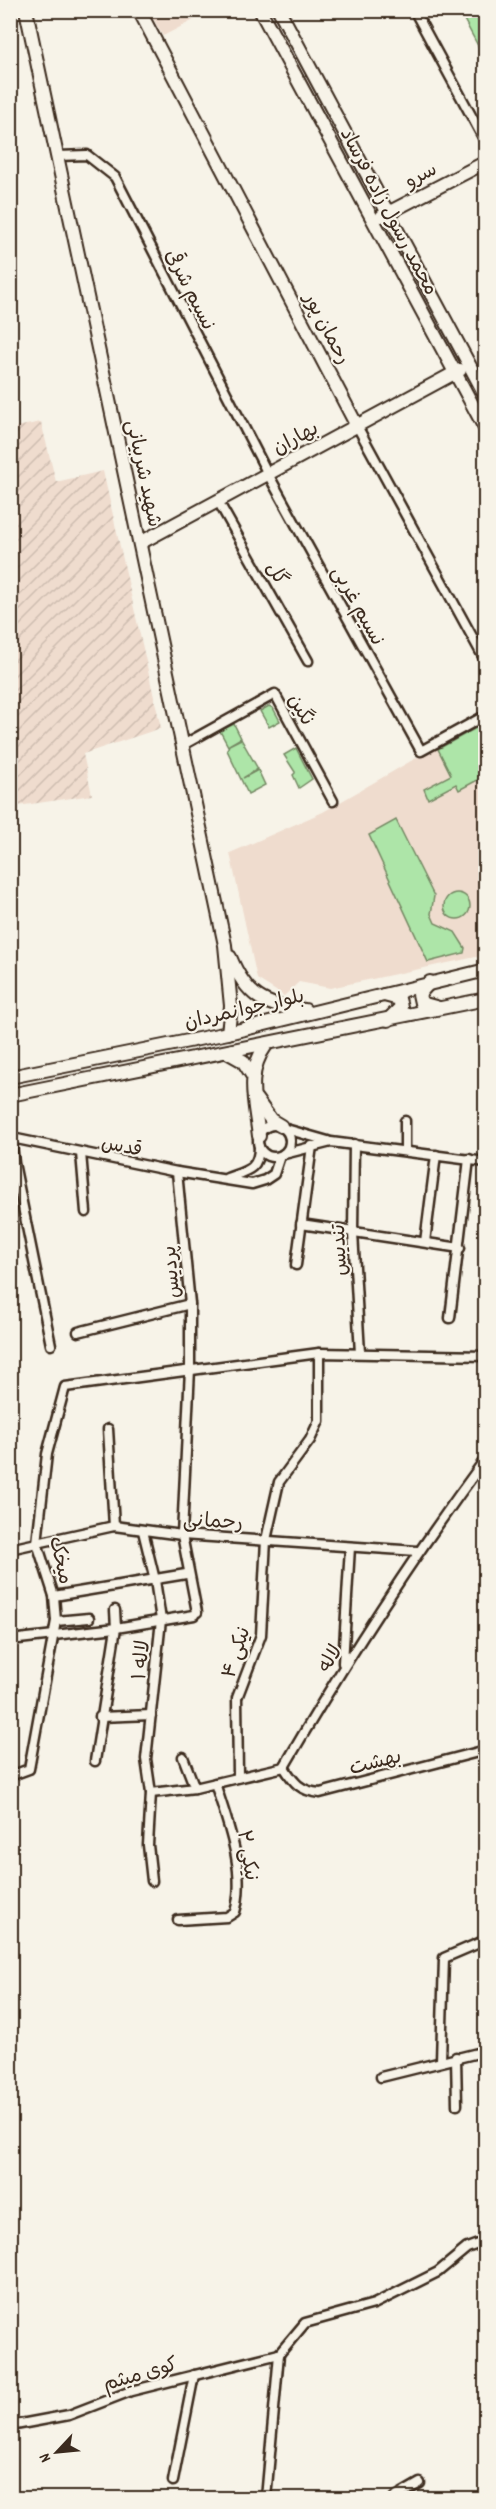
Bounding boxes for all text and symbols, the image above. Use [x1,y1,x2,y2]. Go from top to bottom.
street label: محمد رسول زاده فرساد [331,124,443,301]
street label: سرو [399,157,443,197]
street label: نسیم شرقی [156,244,222,336]
street label: رحمان پور [294,287,356,370]
street label: بهاران [269,416,324,463]
street label: شهید شربیانی [117,417,167,530]
street label: گل [258,558,293,591]
street label: نسیم غربی [323,561,390,651]
street label: نگین [279,690,319,731]
street label: بلوار جوانمردان [182,984,307,1038]
street label: قدس [99,1130,144,1166]
street label: تندیس [326,1224,356,1276]
street label: پردیس [157,1244,189,1299]
street label: رحمانی [182,1507,244,1539]
street label: میخک [40,1534,78,1587]
street label: نیکی ۴ [216,1624,259,1682]
street label: لاله ۱ [127,1639,159,1682]
street label: لاله [312,1640,351,1679]
street label: بهشت [347,1744,405,1784]
street label: نیکی ۲ [228,1828,264,1883]
street label: کوی میثم [100,2352,181,2400]
north arrow [27,2422,87,2482]
text: N [34,2449,58,2466]

